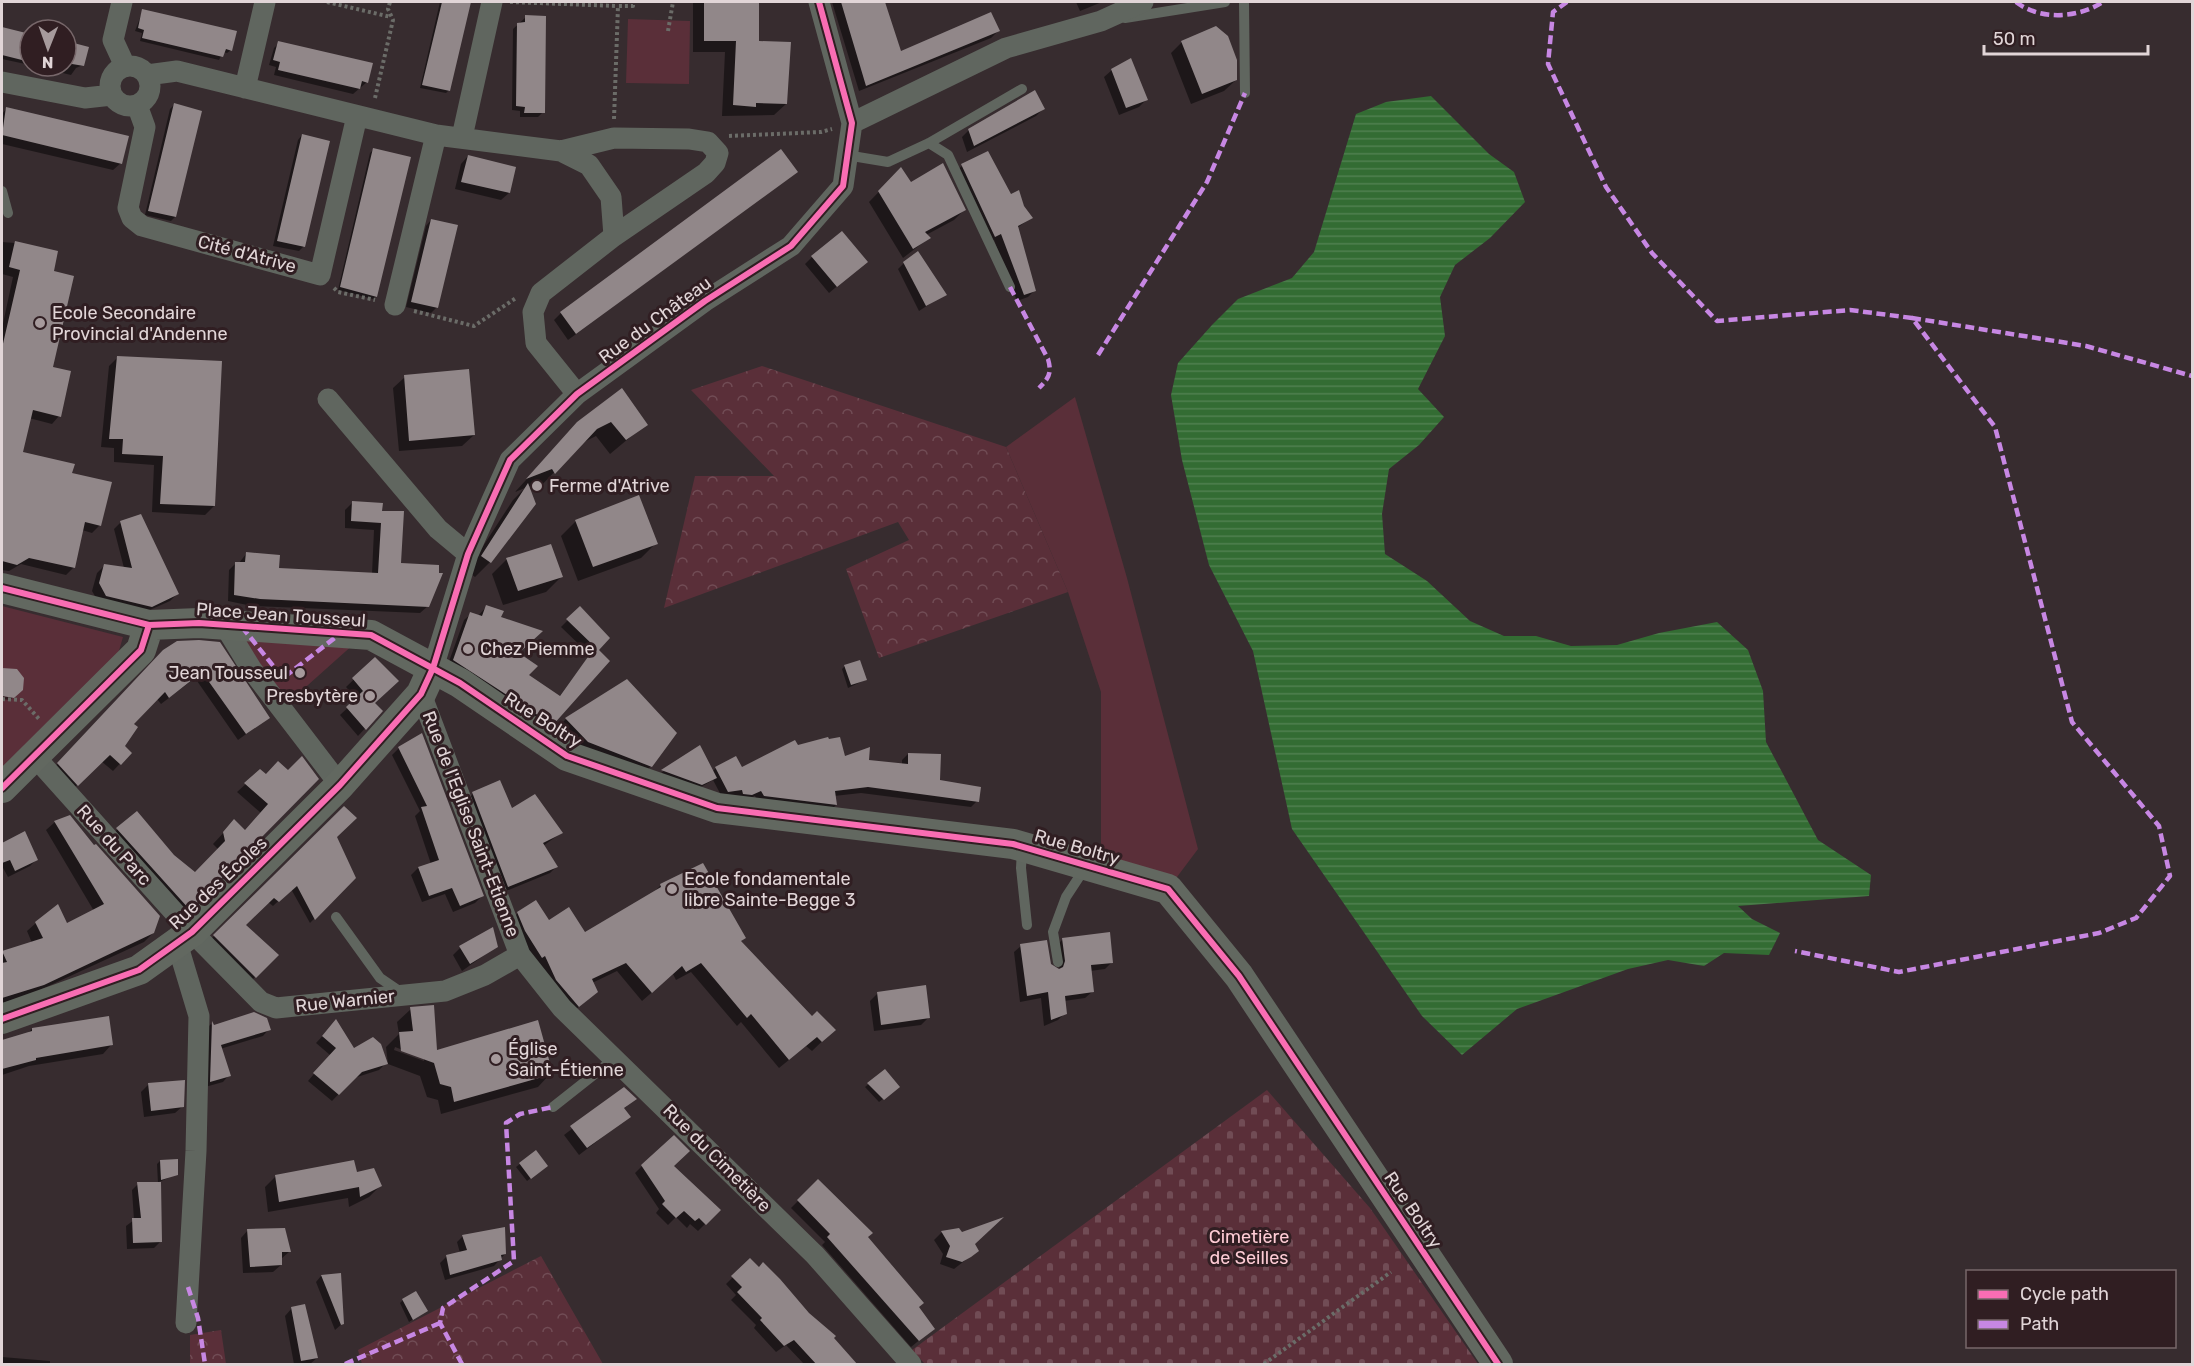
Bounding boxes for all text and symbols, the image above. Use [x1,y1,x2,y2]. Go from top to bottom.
north arrow [18,18,78,78]
scale bar [1984,18,2148,56]
text: 50 m [1993,28,2036,50]
text: N [42,53,54,72]
street label: Cité d'Atrive [195,230,299,278]
street label: Rue du Château [594,272,716,368]
place label: Ecole Secondaire Provincial d'Andenne [52,302,228,345]
marker: Ecole Secondaire Provincial d'Andenne [33,316,47,330]
place label: Ferme d'Atrive [549,475,670,497]
marker: Ferme d'Atrive [530,479,544,493]
street label: Place Jean Tousseul [195,598,367,632]
place label: Chez Piemme [480,638,595,660]
marker: Chez Piemme [461,642,475,656]
place label: Jean Tousseul [168,662,288,684]
marker: Jean Tousseul [293,666,307,680]
place label: Presbytère [266,685,358,707]
street label: Rue Boltry [500,687,586,753]
marker: Presbytère [363,689,377,703]
street label: Rue de l'Eglise Saint-Etienne [418,708,524,940]
street label: Rue du Parc [72,800,156,890]
street label: Rue Boltry [1032,824,1122,870]
street label: Rue des Écoles [164,832,272,934]
place label: Ecole fondamentale libre Sainte-Begge 3 [684,868,855,911]
marker: Ecole fondamentale libre Sainte-Begge 3 [665,882,679,896]
street label: Rue Warnier [294,985,396,1017]
place label: Église Saint-Étienne [508,1038,624,1081]
marker: Église Saint-Étienne [489,1052,503,1066]
street label: Rue du Cimetière [658,1099,776,1217]
street label: Rue Boltry [1379,1168,1447,1253]
park label: Cimetière de Seilles [1209,1226,1289,1269]
legend [1966,1270,2176,1348]
text: Cycle path [2020,1283,2109,1305]
text: Path [2020,1313,2059,1335]

